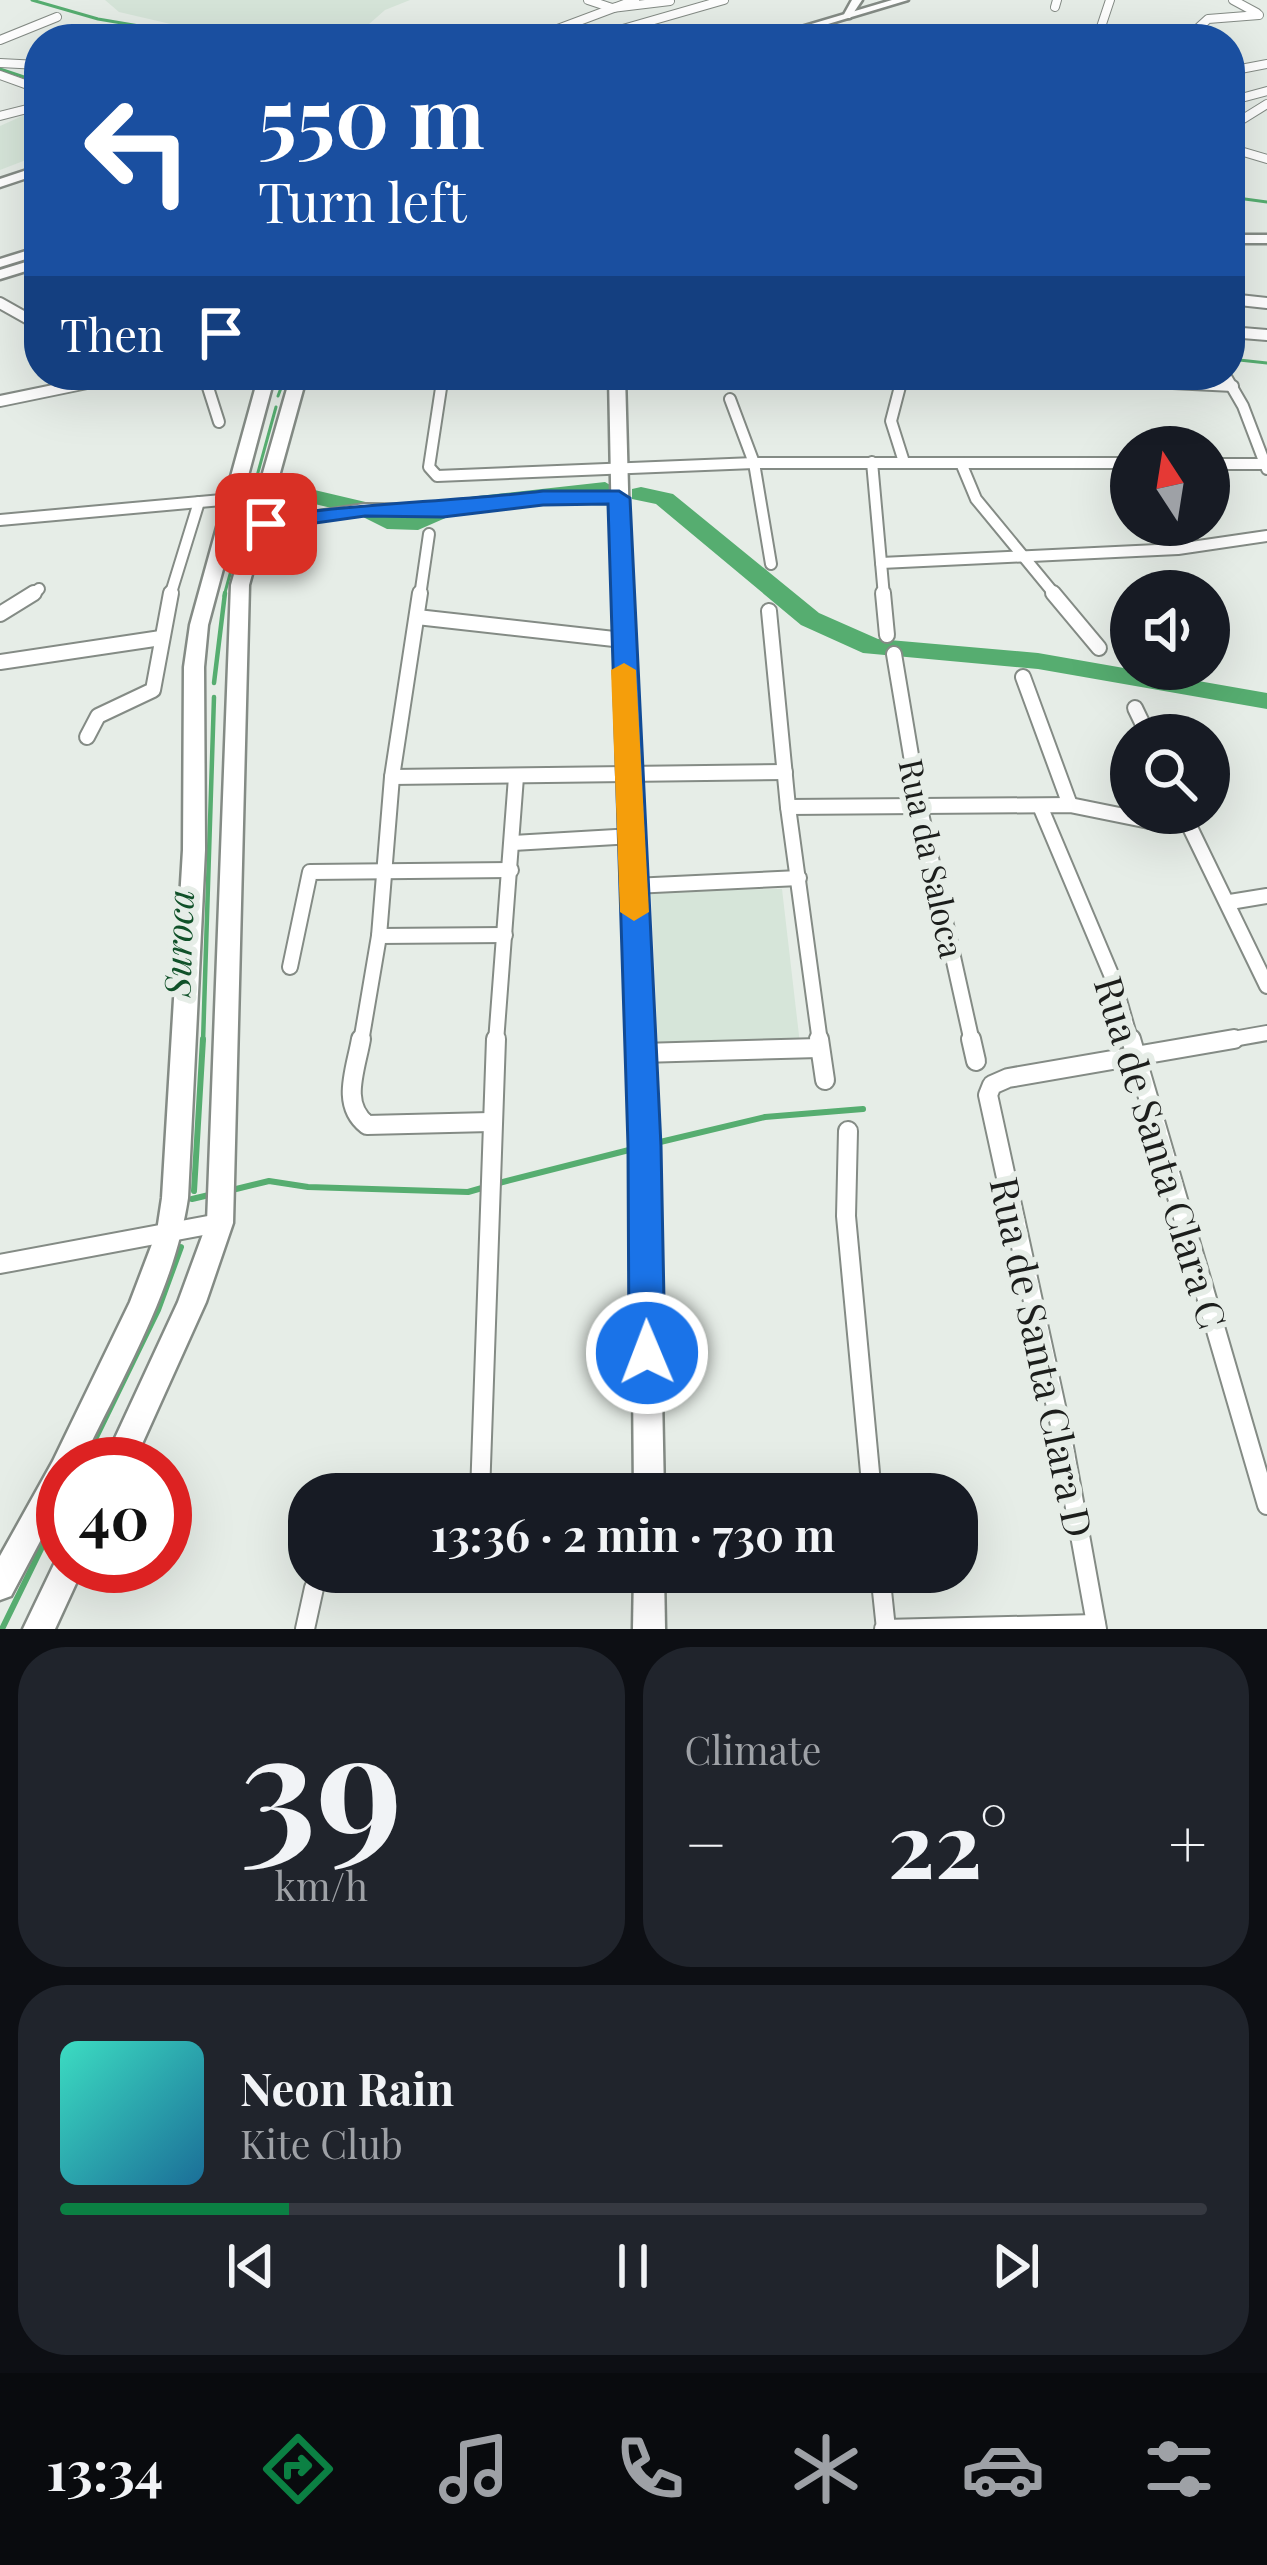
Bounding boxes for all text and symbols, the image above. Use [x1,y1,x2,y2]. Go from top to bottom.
text: 550 m [258,58,485,170]
icon: left [60,72,216,228]
text: Turn left [258,165,467,237]
icon: arrive [188,300,254,366]
text: Then [60,303,164,363]
north arrow [1110,426,1230,546]
map controls [1110,426,1230,834]
pin [215,473,317,575]
icon: arrive [233,491,299,557]
button: sound [1110,570,1230,690]
button: search [1110,714,1230,834]
street label: Rua da Saloca [890,755,976,962]
water label: Suroca [151,889,203,998]
street label: Rua de Santa Clara C [1084,970,1240,1334]
street label: Rua de Santa Clara D [979,1172,1107,1542]
position arrow [584,1290,710,1416]
speed limit sign: 40 [36,1437,192,1593]
text: 13:36 · 2 min · 730 m [431,1503,835,1563]
text: 39 [240,1677,402,1885]
text: Climate [685,1723,822,1775]
text: 22° [888,1782,1008,1902]
text: − [685,1798,727,1886]
text: + [1168,1798,1207,1886]
text: km/h [274,1859,368,1911]
text: Neon Rain [240,2057,454,2117]
text: Kite Club [240,2117,403,2169]
icon: previous [218,2233,284,2299]
icon: pause [600,2233,666,2299]
icon: next [983,2233,1049,2299]
icon: directions [256,2427,340,2511]
icon: music [432,2427,516,2511]
icon: phone [608,2427,692,2511]
icon: climate [784,2427,868,2511]
icon: car [961,2427,1045,2511]
icon: filters [1137,2427,1221,2511]
text: 13:34 [46,2433,163,2505]

